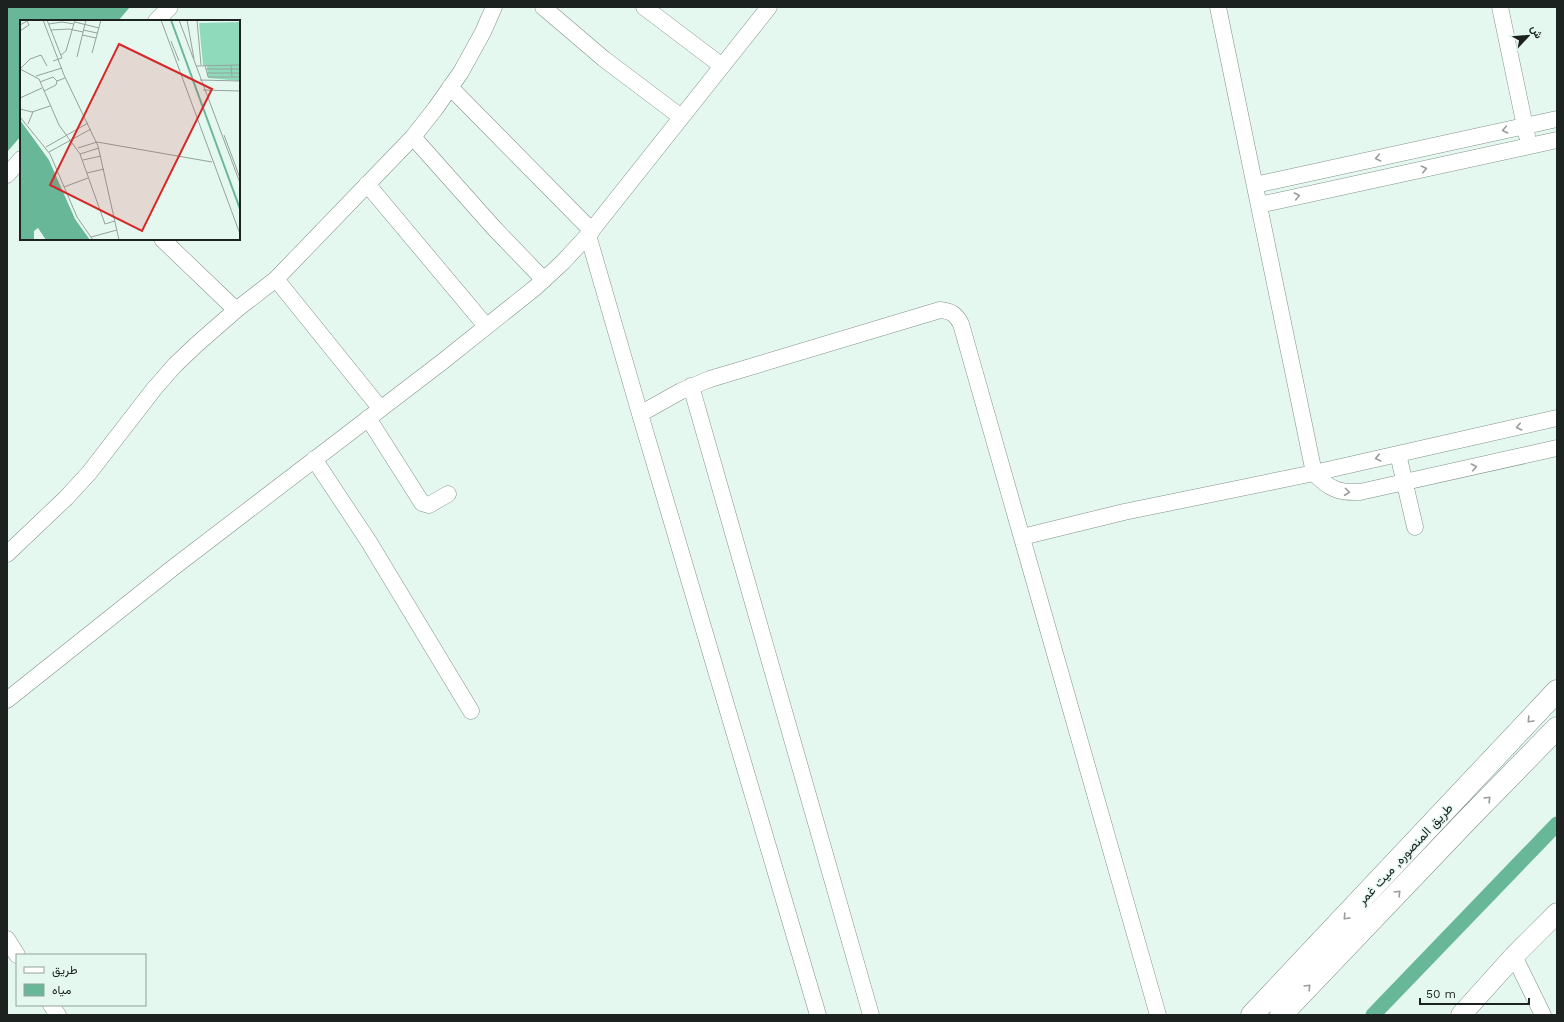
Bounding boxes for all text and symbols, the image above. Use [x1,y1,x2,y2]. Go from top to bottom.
north arrow [1508,16,1548,56]
inset map [20,20,240,240]
text: ش [1528,23,1545,41]
one-way arrow [1502,126,1508,134]
one-way arrow [1375,153,1381,161]
one-way arrow [1421,165,1427,173]
one-way arrow [1294,193,1300,201]
one-way arrow [1516,422,1522,430]
one-way arrow [1375,454,1382,462]
one-way arrow [1470,463,1477,471]
one-way arrow [1344,487,1350,496]
one-way arrow [1528,715,1535,723]
one-way arrow [1483,796,1491,804]
street label: طريق المنصوره, ميت غمر [1354,800,1456,909]
one-way arrow [1393,890,1401,898]
one-way arrow [1343,912,1351,920]
legend [16,954,146,1006]
text: طريق [52,963,78,978]
scale bar [1420,980,1529,1006]
text: مياه [52,983,71,997]
one-way arrow [1303,984,1311,992]
text: 50 m [1426,987,1456,1001]

